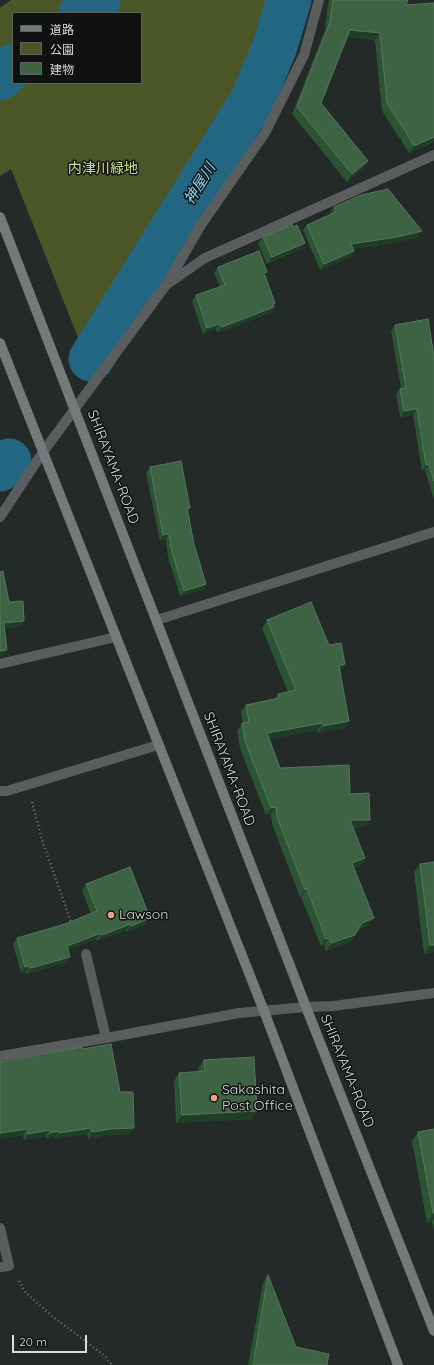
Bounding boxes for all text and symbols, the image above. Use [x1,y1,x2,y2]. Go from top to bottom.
legend [12,12,142,84]
text: 道路 [50,22,74,37]
text: 公園 [50,42,74,57]
text: 建物 [50,62,74,77]
water label: 神屋川 [180,160,220,208]
park label: 内津川緑地 [68,161,138,177]
street label: SHIRAYAMA-ROAD [84,408,142,526]
street label: SHIRAYAMA-ROAD [200,710,258,828]
place label: Lawson [119,907,168,923]
marker: Lawson [106,910,116,920]
street label: SHIRAYAMA-ROAD [317,1012,377,1130]
place label: Sakashita Post Office [222,1082,293,1114]
marker: Sakashita Post Office [209,1093,219,1103]
scale bar [14,1327,89,1353]
text: 20 m [19,1334,47,1349]

